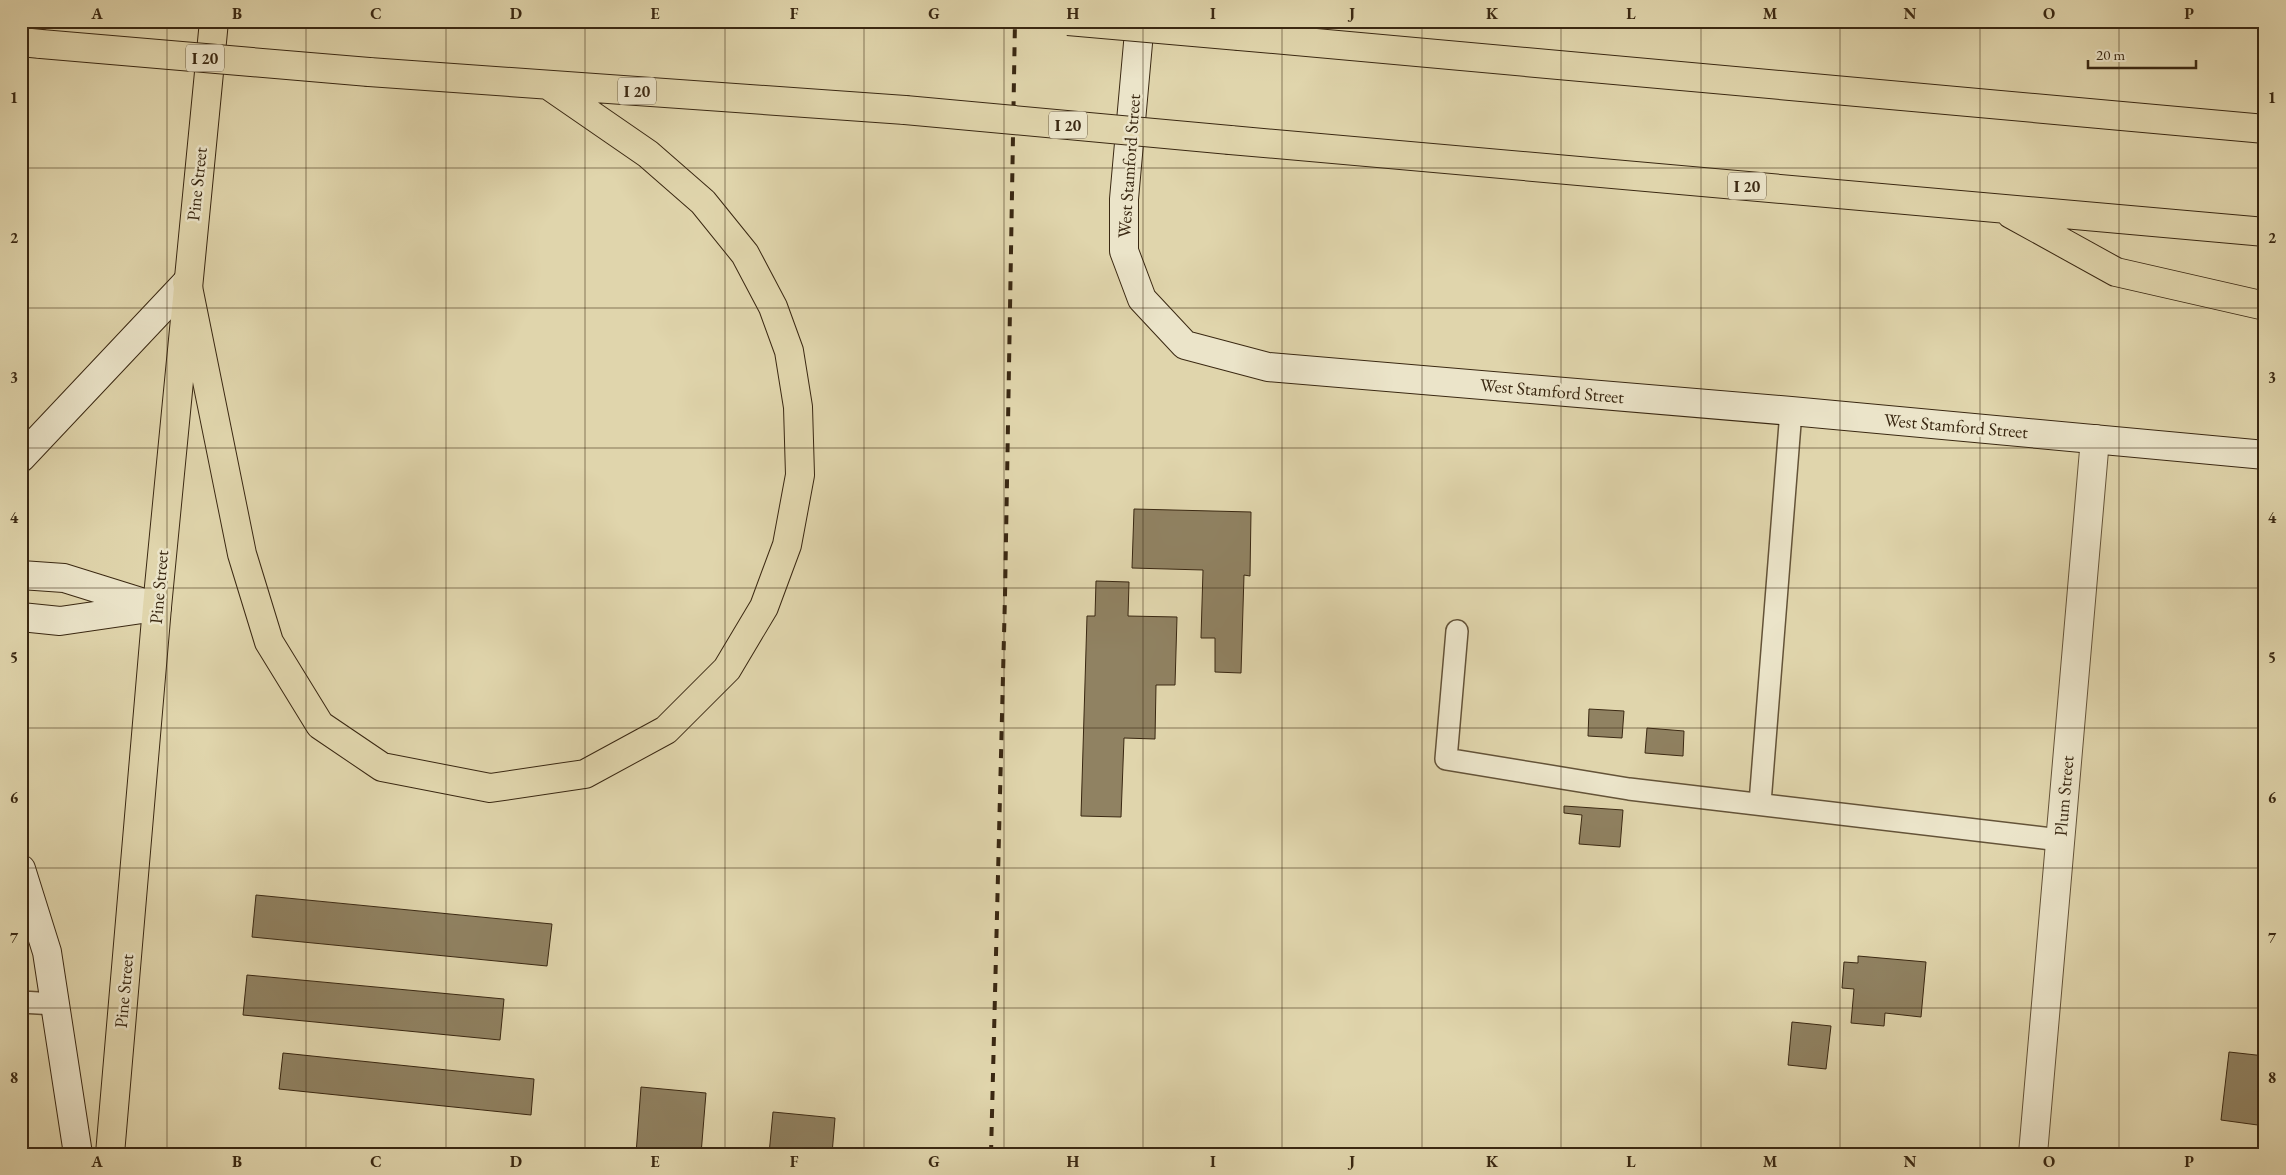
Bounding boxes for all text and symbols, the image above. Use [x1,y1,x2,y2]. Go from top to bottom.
text: A [90,3,103,24]
text: B [232,3,242,24]
text: C [370,3,382,24]
text: D [510,3,522,24]
text: E [650,3,660,24]
text: F [790,3,799,24]
text: G [928,3,940,24]
text: H [1067,3,1080,24]
text: I [1210,3,1216,24]
text: J [1347,3,1355,24]
text: K [1486,3,1499,24]
text: L [1626,3,1636,24]
text: M [1763,3,1778,24]
text: N [1904,3,1917,24]
text: O [2043,3,2055,24]
text: P [2184,3,2194,24]
scale bar [2088,38,2196,70]
road number: I 20 [186,44,224,72]
text: 20 m [2096,45,2125,64]
road number: I 20 [618,78,656,104]
text: 1 [10,87,18,108]
text: 1 [2268,87,2276,108]
street label: West Stamford Street [1112,93,1145,239]
road number: I 20 [1049,112,1087,138]
street label: Pine Street [181,146,212,222]
road number: I 20 [1728,172,1766,200]
text: 2 [10,227,19,248]
text: 2 [2268,227,2277,248]
text: 3 [10,367,18,388]
text: 3 [2268,367,2276,388]
street label: West Stamford Street [1479,373,1625,408]
street label: West Stamford Street [1883,408,2029,443]
text: 4 [10,507,19,528]
text: 4 [2268,507,2277,528]
street label: Pine Street [144,549,173,625]
text: 5 [10,647,18,668]
text: 5 [2268,647,2276,668]
street label: Plum Street [2049,754,2079,837]
text: 6 [10,787,19,808]
text: 6 [2268,787,2277,808]
text: 7 [10,927,19,948]
text: 7 [2268,927,2277,948]
street label: Pine Street [109,953,138,1029]
text: 8 [10,1067,18,1088]
text: 8 [2268,1067,2276,1088]
text: A [90,1151,103,1172]
text: B [232,1151,242,1172]
text: C [370,1151,382,1172]
text: D [510,1151,522,1172]
text: E [650,1151,660,1172]
text: F [790,1151,799,1172]
text: G [928,1151,940,1172]
text: H [1067,1151,1080,1172]
text: I [1210,1151,1216,1172]
text: J [1347,1151,1355,1172]
text: K [1486,1151,1499,1172]
text: L [1626,1151,1636,1172]
text: M [1763,1151,1778,1172]
text: N [1904,1151,1917,1172]
text: O [2043,1151,2055,1172]
text: P [2184,1151,2194,1172]

